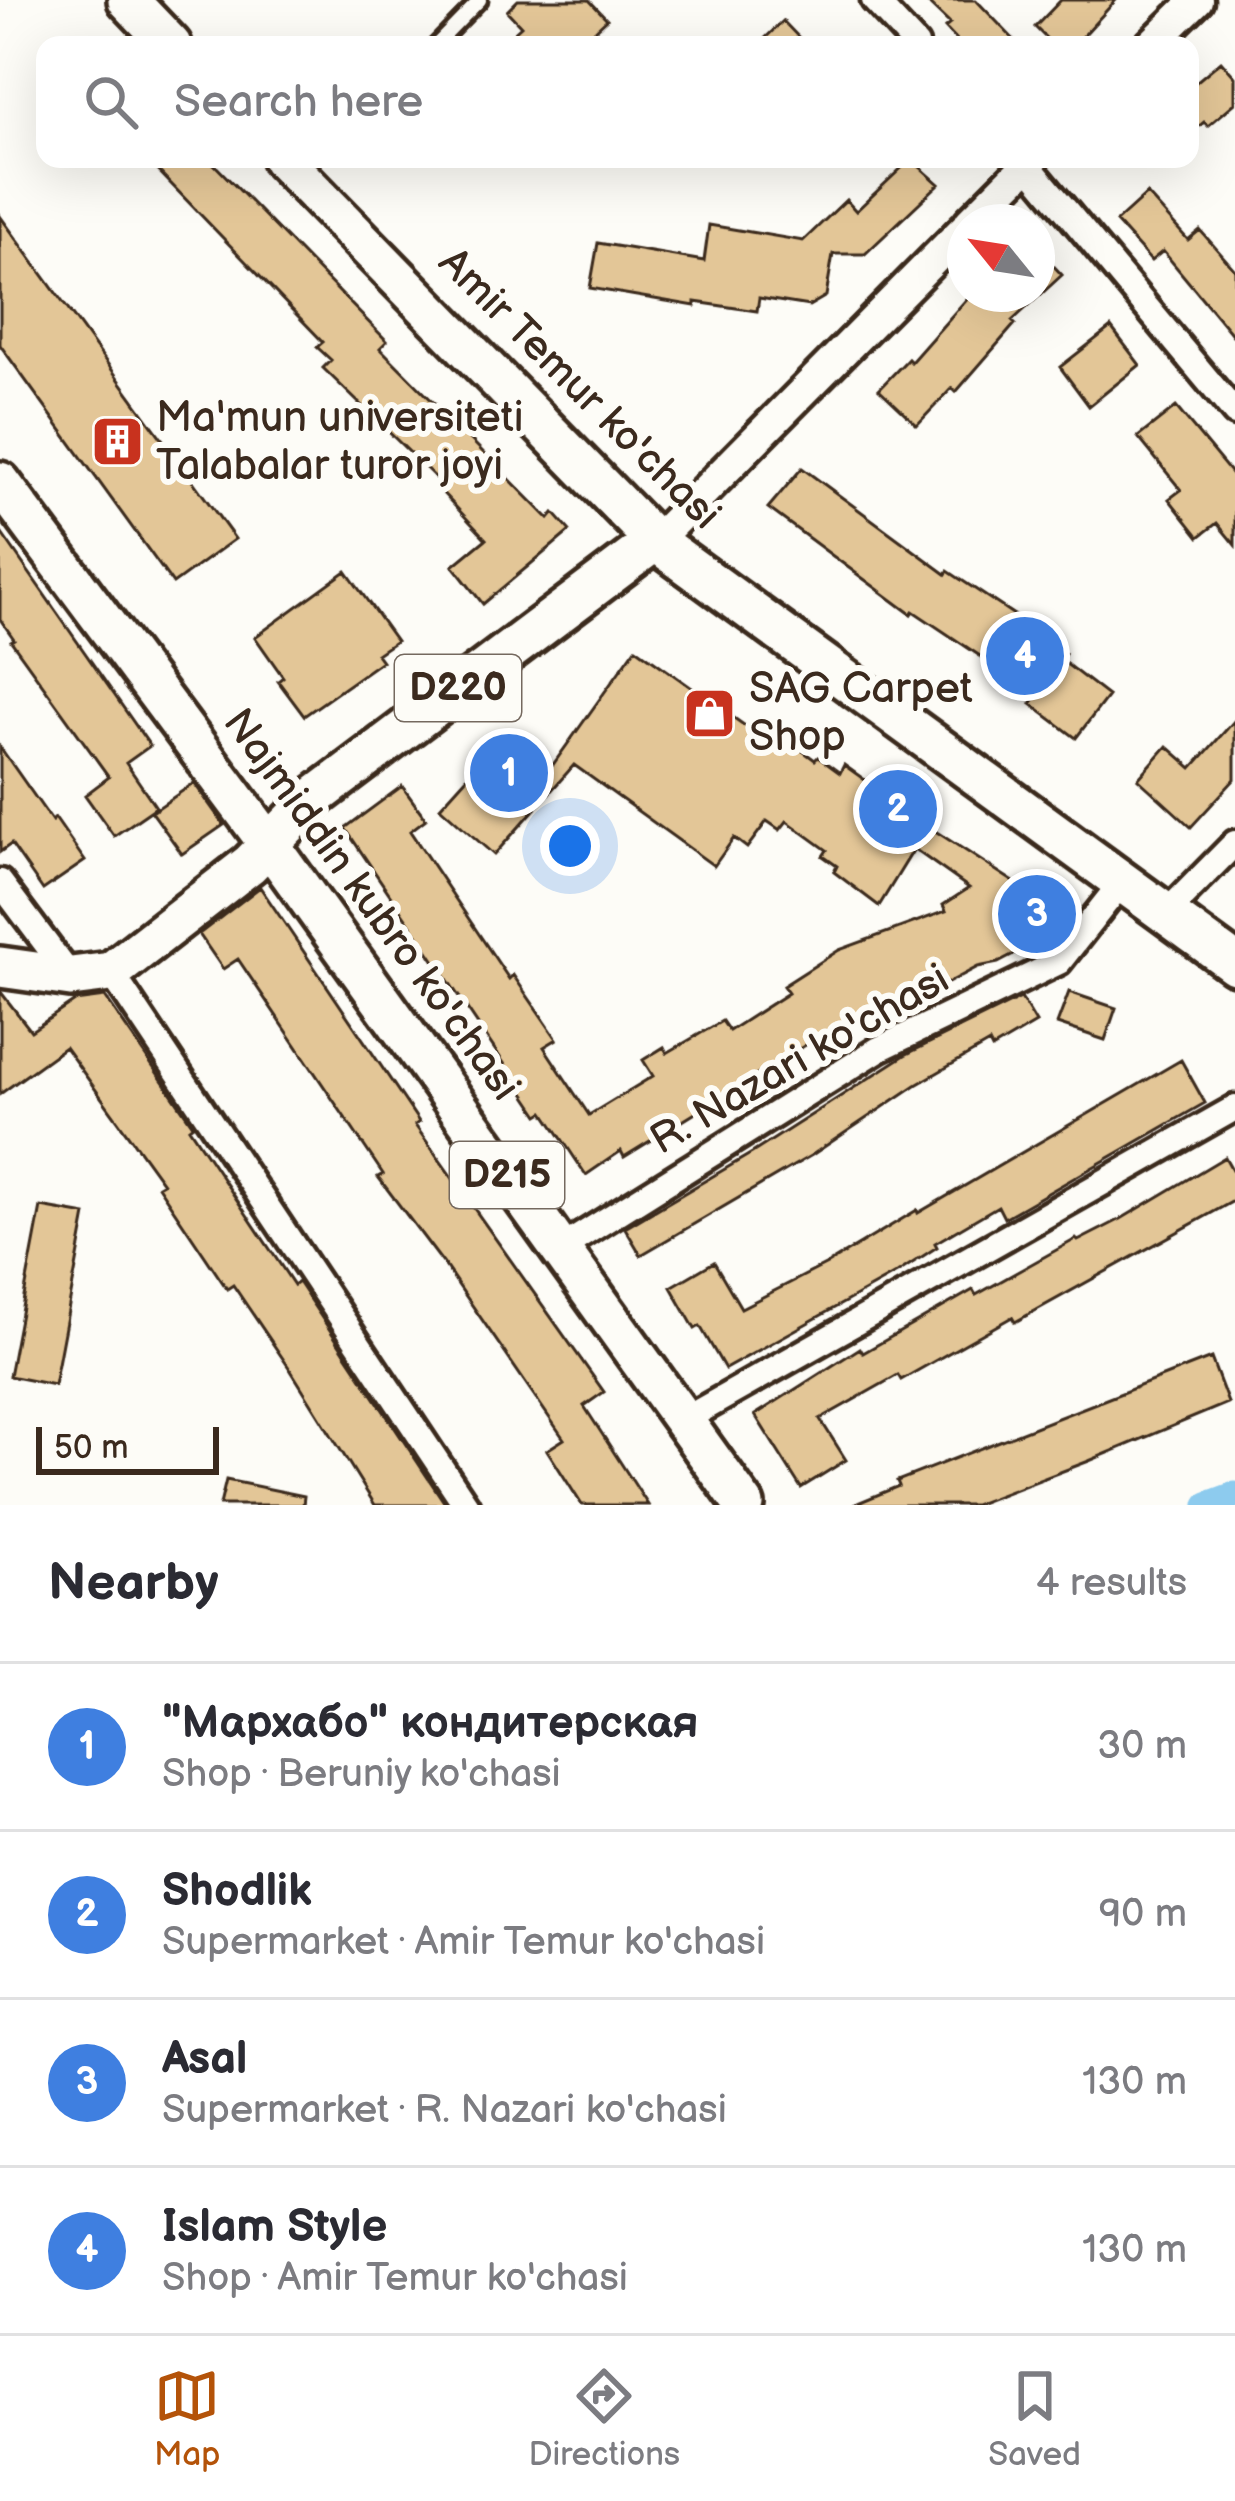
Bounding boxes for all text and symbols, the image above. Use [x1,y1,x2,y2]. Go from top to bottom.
search box [36,36,1199,168]
icon: search [78,69,144,135]
text: Search here [174,75,423,130]
north arrow [947,204,1055,312]
street label: Amir Temur ko'chasi [428,238,730,540]
place label: Ma'mun universiteti Talabalar turor joyi [156,393,523,492]
building icon: Ma'mun universiteti Talabalar turor joyi [89,414,145,470]
pin: 4 [986,611,1064,701]
road number: D220 [395,655,521,721]
place label: SAG Carpet Shop [749,664,973,763]
shop icon: SAG Carpet Shop [682,685,738,741]
street label: Najmiddin kubro ko'chasi [212,699,530,1111]
pin: 1 [470,728,548,818]
pin: 2 [859,764,937,854]
your location [540,816,600,876]
pin: 3 [998,869,1076,959]
street label: R. Nazari ko'chasi [642,954,958,1166]
road number: D215 [450,1142,564,1208]
scale bar [36,1421,219,1474]
text: 50 m [54,1428,129,1468]
text: Nearby [48,1553,219,1614]
text: 4 results [1036,1560,1187,1607]
text: "Мархабо" кондитерская [162,1696,699,1751]
text: 1 [79,1723,95,1770]
text: 30 m [1097,1723,1187,1770]
text: Shop · Beruniy ko'chasi [162,1751,561,1798]
text: Shodlik [162,1864,312,1919]
text: 2 [75,1891,99,1938]
text: 90 m [1099,1891,1187,1938]
text: Supermarket · Amir Temur ko'chasi [162,1919,765,1966]
text: Asal [162,2032,247,2087]
text: 3 [76,2059,98,2106]
text: 130 m [1082,2059,1187,2106]
text: Supermarket · R. Nazari ko'chasi [162,2087,727,2134]
text: Islam Style [162,2200,387,2255]
text: 4 [76,2227,98,2274]
text: 130 m [1082,2227,1187,2274]
text: Shop · Amir Temur ko'chasi [162,2255,628,2302]
tab: Map [154,2363,220,2475]
tab: Directions [529,2363,680,2475]
tab: Saved [988,2363,1081,2475]

